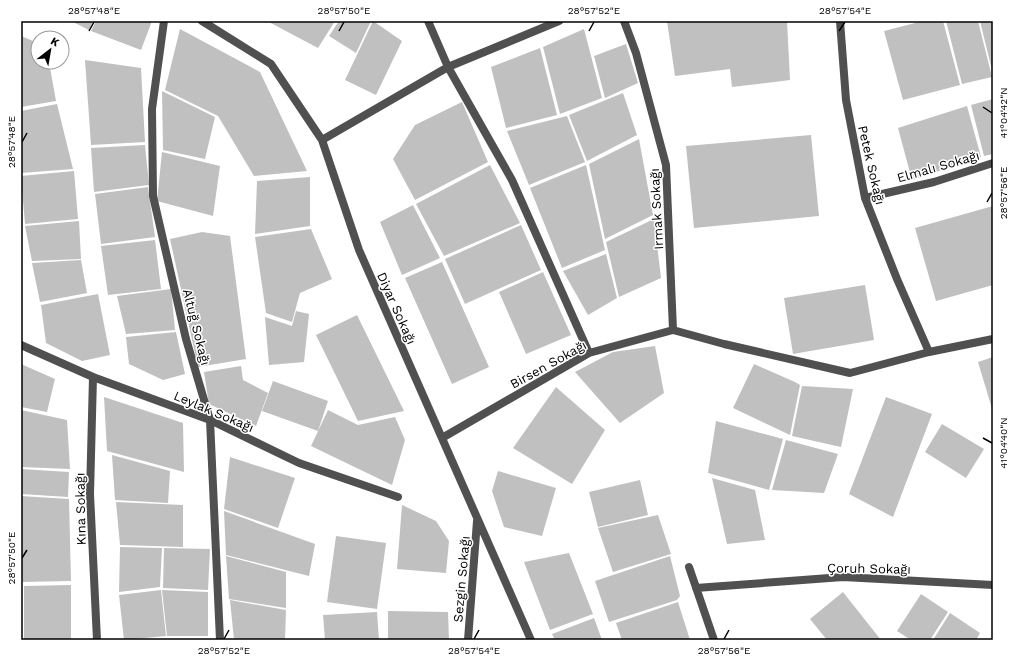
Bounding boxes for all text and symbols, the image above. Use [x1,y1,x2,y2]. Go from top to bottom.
text: 28°57'48"E [68,5,120,16]
text: 28°57'50"E [318,5,370,16]
text: 28°57'52"E [568,5,620,16]
text: 28°57'54"E [819,5,871,16]
north arrow [30,30,70,70]
text: K [48,34,62,50]
text: 41°04'42"N [998,87,1009,139]
text: 28°57'48"E [6,116,17,168]
street label: Petek Sokağı [855,124,888,206]
street label: Elmalı Sokağı [895,148,981,185]
text: 28°57'56"E [998,167,1009,219]
street label: Irmak Sokağı [647,168,666,250]
street label: Diyar Sokağı [374,270,419,347]
street label: Altuğ Sokağı [180,287,213,367]
street label: Birsen Sokağı [507,337,589,392]
street label: Leylak Sokağı [172,388,256,435]
text: 41°04'40"N [998,417,1009,469]
street label: Kına Sokağı [72,473,89,545]
text: 28°57'50"E [6,532,17,584]
street label: Sezgin Sokağı [450,535,473,623]
street label: Çoruh Sokağı [827,560,911,577]
text: 28°57'52"E [198,645,250,656]
text: 28°57'54"E [448,645,500,656]
text: 28°57'56"E [698,645,750,656]

